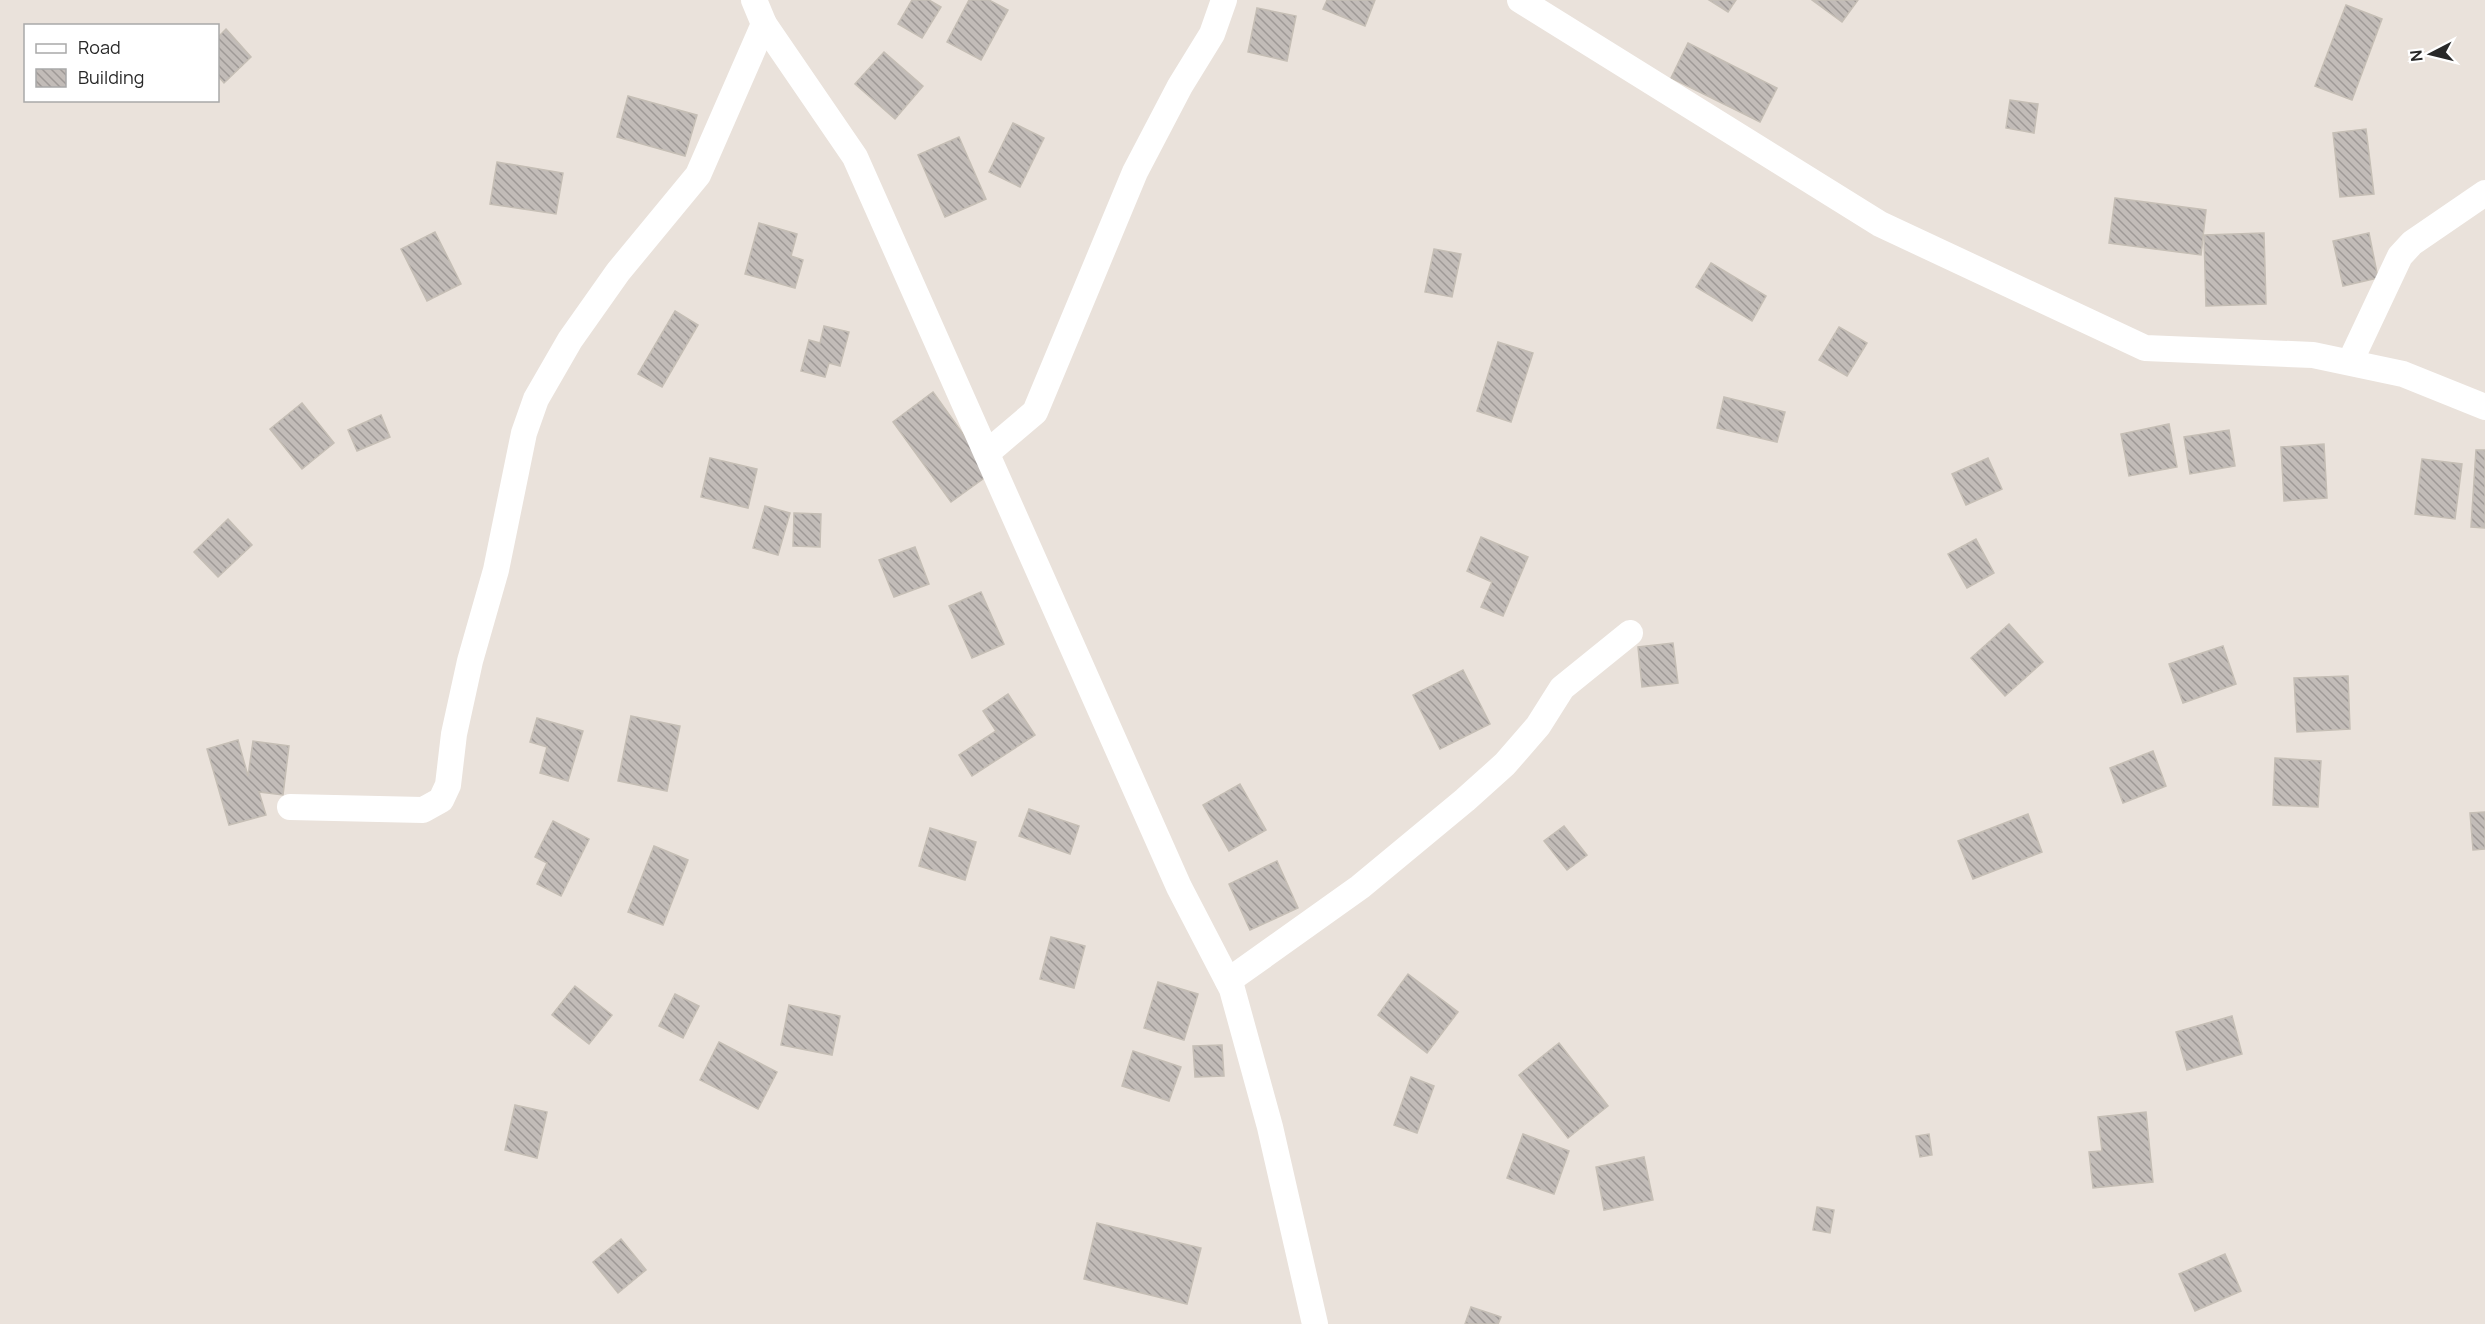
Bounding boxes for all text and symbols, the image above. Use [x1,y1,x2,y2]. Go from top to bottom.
legend [24,24,219,102]
north arrow [2401,24,2461,84]
text: Road [78,35,121,59]
text: N [2404,49,2428,63]
text: Building [78,65,144,89]

